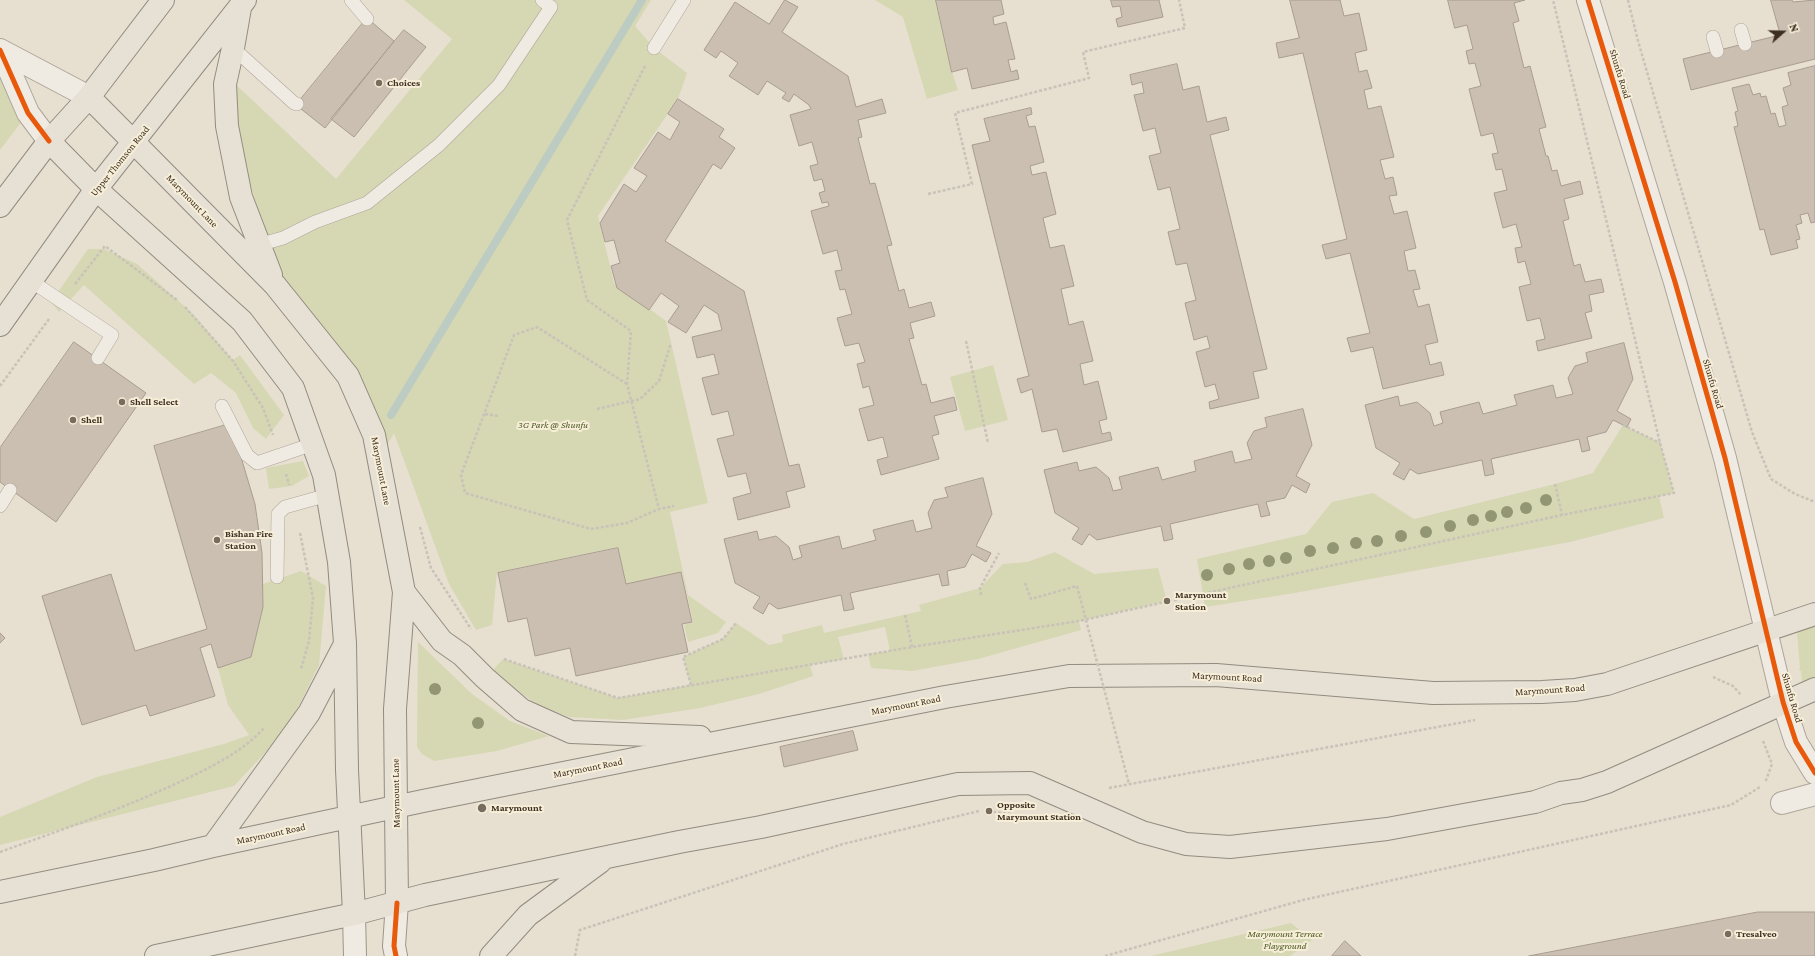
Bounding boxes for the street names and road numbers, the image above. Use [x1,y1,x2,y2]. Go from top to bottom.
street label: Shunfu Road [1607,48,1633,100]
street label: Upper Thomson Road [88,123,152,199]
street label: Marymount Lane [164,172,220,230]
street label: Shunfu Road [1700,358,1726,410]
street label: Marymount Lane [368,436,394,506]
street label: Marymount Road [1192,669,1262,685]
street label: Shunfu Road [1779,672,1805,724]
street label: Marymount Road [1515,682,1585,698]
street label: Marymount Road [870,692,942,718]
street label: Marymount Road [552,755,624,781]
street label: Marymount Lane [389,758,403,828]
street label: Marymount Road [235,821,307,847]

